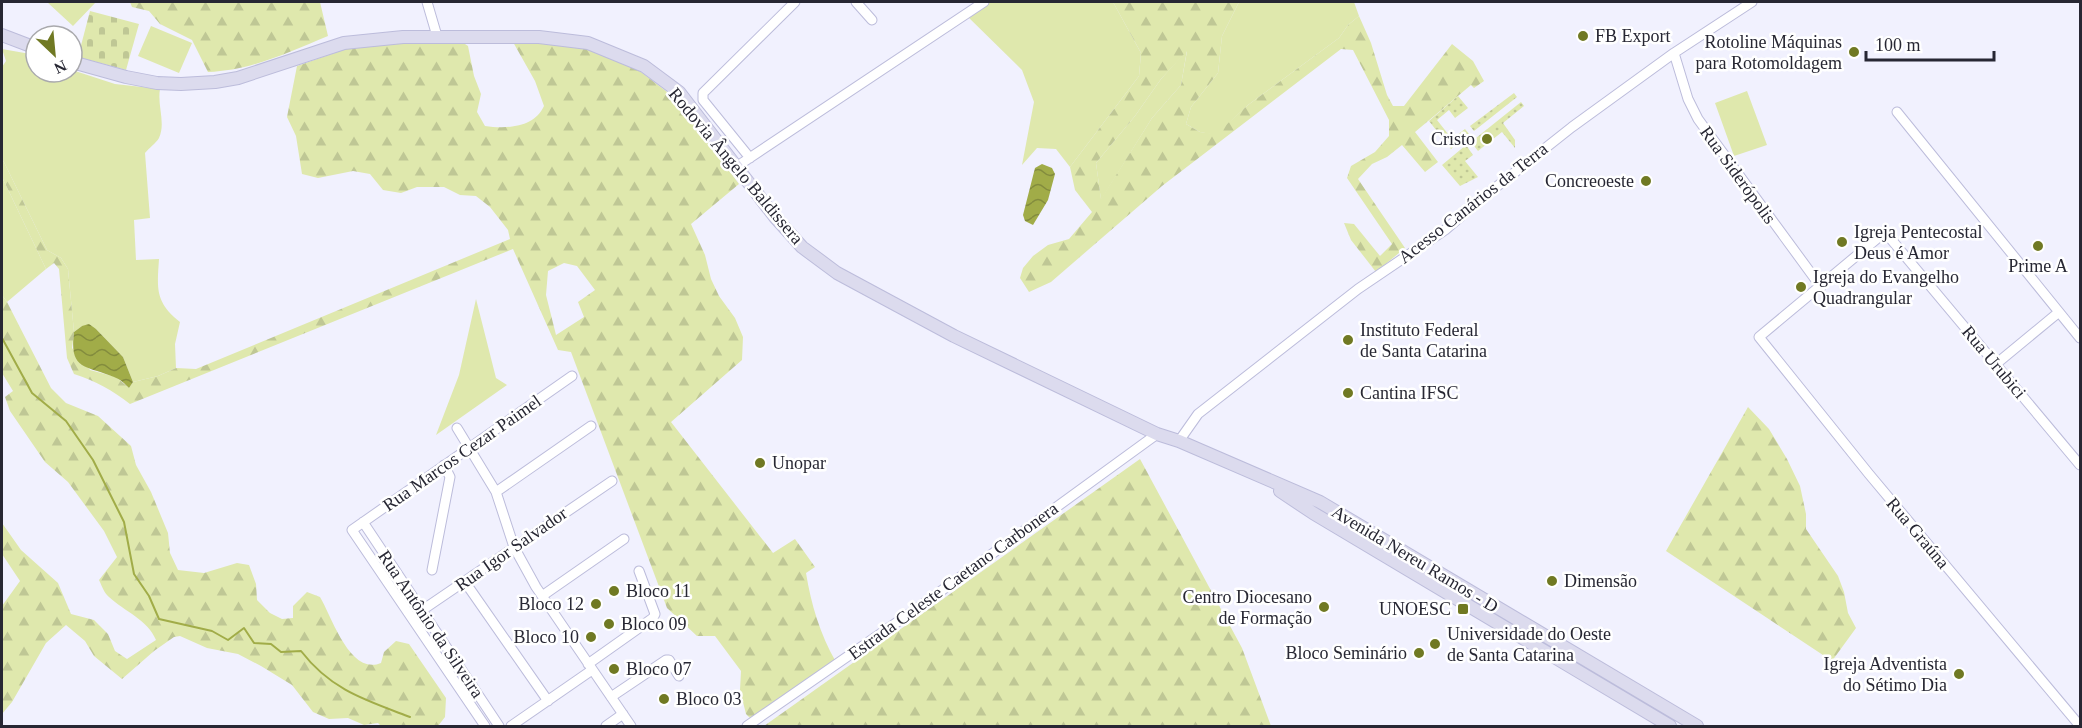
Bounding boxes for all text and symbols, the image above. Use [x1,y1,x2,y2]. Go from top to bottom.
north arrow [24,24,84,84]
scale bar [1866,24,1994,62]
place label: FB Export [1595,26,1671,46]
marker: FB Export [1576,29,1590,43]
place label: Rotoline Máquinas para Rotomoldagem [1696,32,1842,73]
text: 100 m [1875,35,1921,55]
marker: Rotoline Máquinas para Rotomoldagem [1847,45,1861,59]
text: N [51,57,69,77]
street label: Rodovia Ângelo Baldissera [665,83,808,248]
street label: Rua Siderópolis [1696,122,1780,228]
place label: Cristo [1431,129,1475,149]
marker: Cristo [1480,132,1494,146]
street label: Acesso Canários da Terra [1394,139,1552,267]
place label: Concreoeste [1545,171,1634,191]
marker: Concreoeste [1639,174,1653,188]
place label: Igreja Pentecostal Deus é Amor [1854,222,1982,263]
marker: Igreja Pentecostal Deus é Amor [1835,235,1849,249]
marker: Prime A [2031,239,2045,253]
place label: Prime A [2008,256,2068,276]
place label: Igreja do Evangelho Quadrangular [1813,267,1959,308]
marker: Igreja do Evangelho Quadrangular [1794,280,1808,294]
place label: Instituto Federal de Santa Catarina [1360,320,1487,361]
street label: Rua Urubici [1958,322,2030,402]
marker: Instituto Federal de Santa Catarina [1341,333,1355,347]
place label: Cantina IFSC [1360,383,1459,403]
marker: Cantina IFSC [1341,386,1355,400]
street label: Rua Marcos Cezar Paimel [379,391,545,515]
place label: Unopar [772,453,826,473]
marker: Unopar [753,456,767,470]
street label: Rua Graúna [1883,493,1953,573]
street label: Estrada Celeste Caetano Carbonera [844,498,1062,664]
street label: Avenida Nereu Ramos - D [1328,501,1502,617]
street label: Rua Igor Salvador [451,503,571,595]
street label: Rua Antônio da Silveira [374,546,488,702]
place label: Dimensão [1564,571,1637,591]
marker: Dimensão [1545,574,1559,588]
place label: Bloco 11 [626,581,691,601]
marker: Bloco 11 [607,584,621,598]
place label: Centro Diocesano de Formação [1183,587,1312,628]
place label: Bloco 12 [519,594,584,614]
marker: Bloco 12 [589,597,603,611]
place label: UNOESC [1379,599,1451,619]
marker: Centro Diocesano de Formação [1317,600,1331,614]
marker: UNOESC [1456,602,1470,616]
place label: Bloco 09 [621,614,687,634]
marker: Bloco 09 [602,617,616,631]
place label: Universidade do Oeste de Santa Catarina [1447,624,1611,665]
place label: Bloco 10 [514,627,579,647]
marker: Bloco 10 [584,630,598,644]
marker: Universidade do Oeste de Santa Catarina [1428,637,1442,651]
place label: Bloco Seminário [1286,643,1407,663]
marker: Bloco Seminário [1412,646,1426,660]
place label: Igreja Adventista do Sétimo Dia [1824,654,1947,695]
place label: Bloco 07 [626,659,692,679]
marker: Bloco 07 [607,662,621,676]
marker: Igreja Adventista do Sétimo Dia [1952,667,1966,681]
place label: Bloco 03 [676,689,742,709]
marker: Bloco 03 [657,692,671,706]

